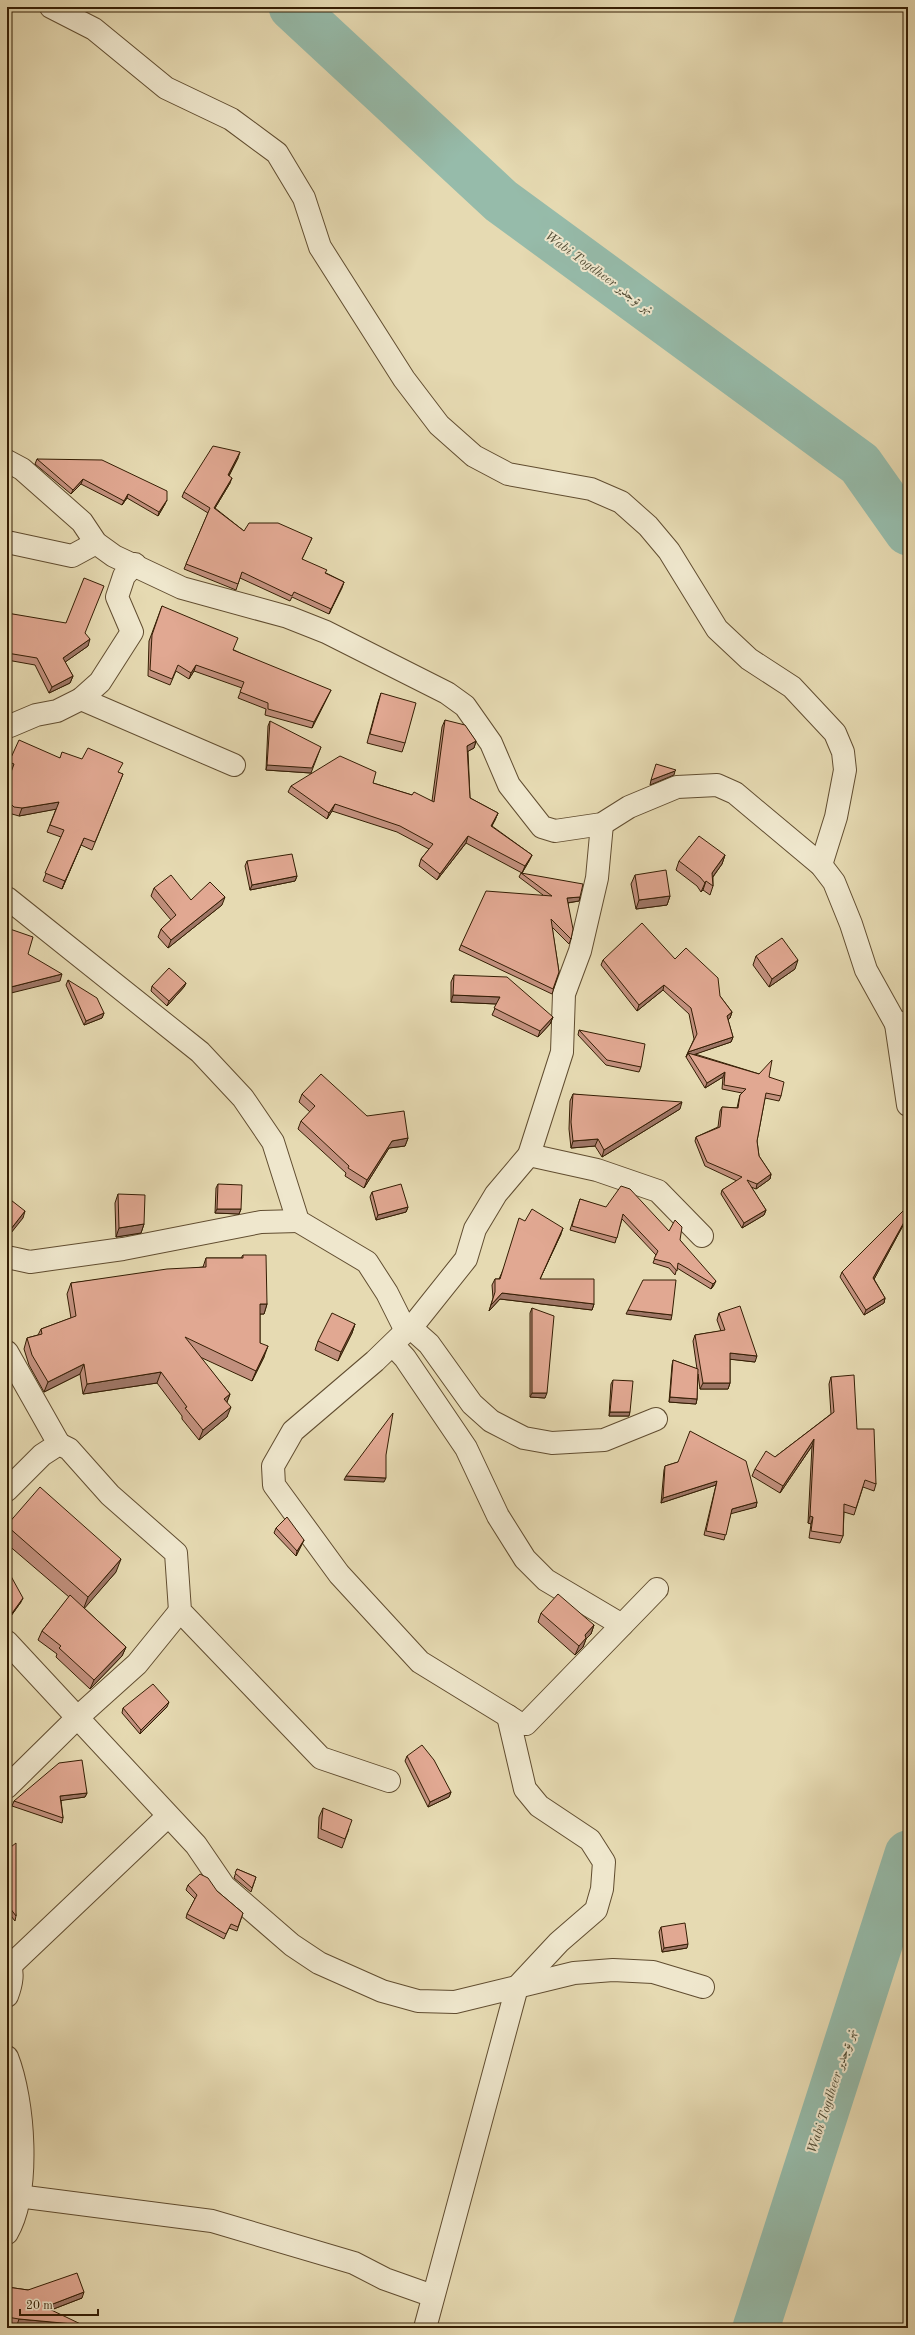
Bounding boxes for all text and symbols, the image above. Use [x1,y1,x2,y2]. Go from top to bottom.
water label: Wabi Togdheer نهر توجدير [542,229,656,318]
water label: Wabi Togdheer نهر توجدير [806,2027,859,2156]
scale bar [20,2291,98,2317]
text: 20 m [26,2300,53,2312]

